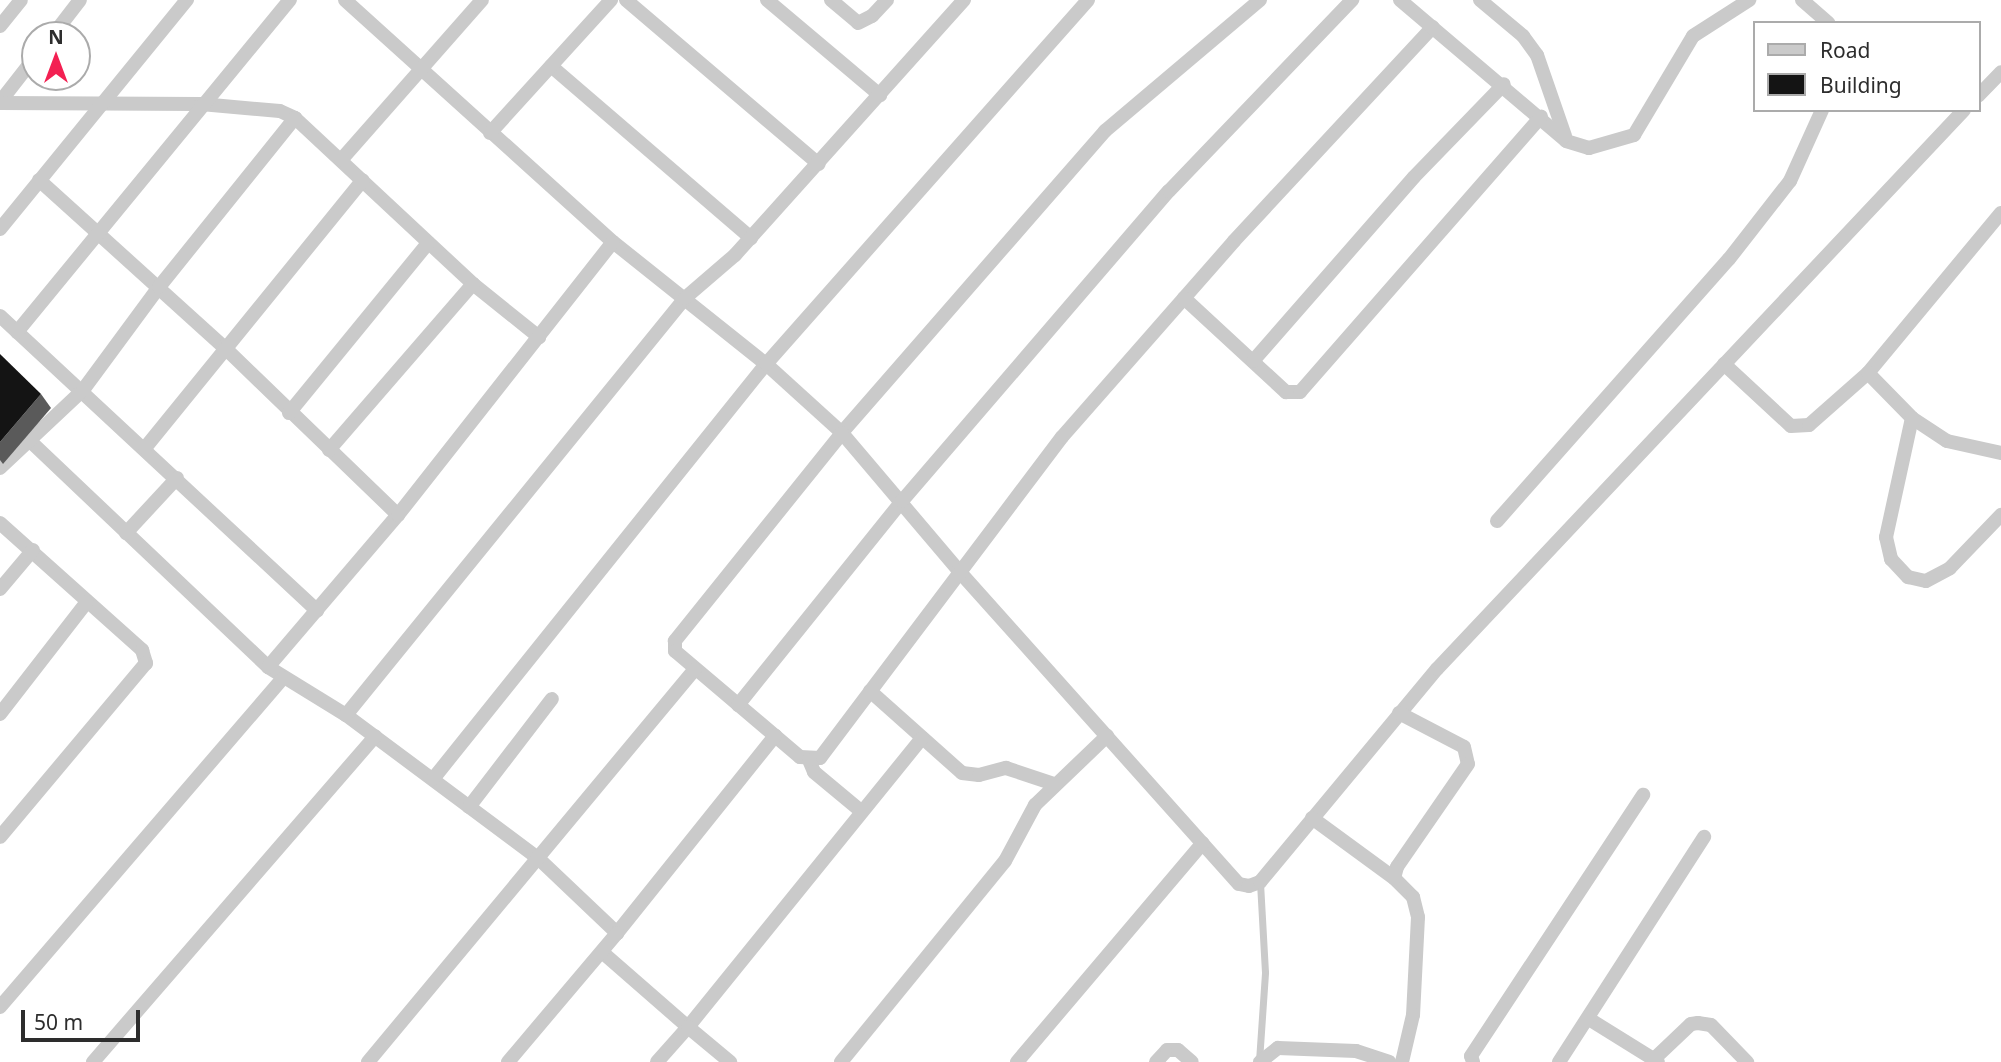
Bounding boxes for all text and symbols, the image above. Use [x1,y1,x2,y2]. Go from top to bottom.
north arrow [21,21,91,91]
legend [1752,21,1980,112]
text: N [48,24,64,50]
text: Road [1820,36,1870,64]
text: Building [1820,71,1902,99]
scale bar [24,996,144,1040]
text: 50 m [34,1008,83,1036]

